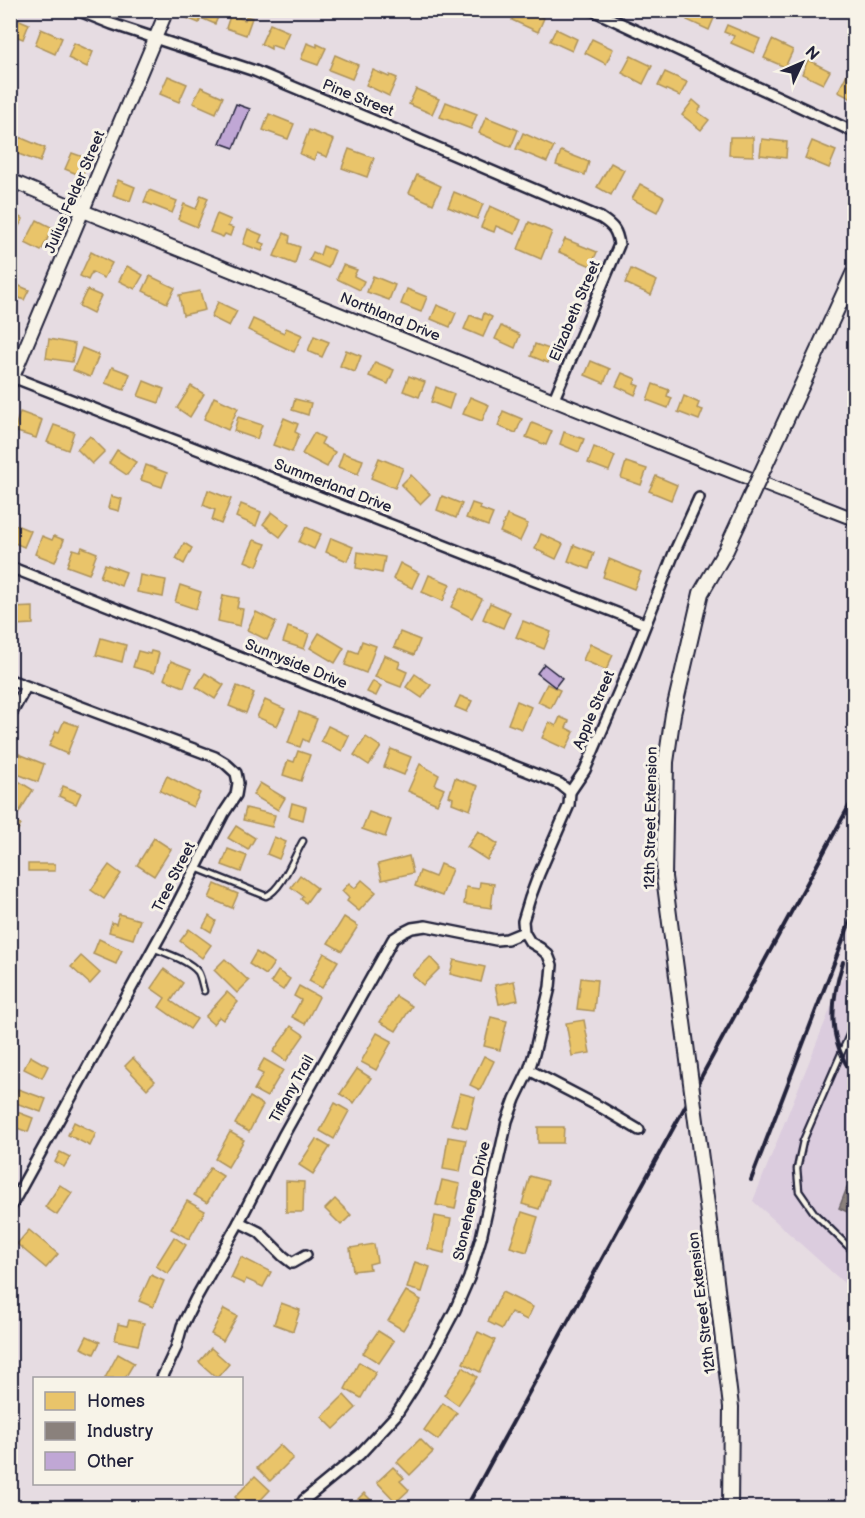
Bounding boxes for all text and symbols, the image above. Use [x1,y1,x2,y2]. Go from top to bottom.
north arrow [772,33,832,93]
text: N [801,43,823,65]
street label: Pine Street [320,75,397,121]
street label: Julius Felder Street [41,127,110,256]
street label: Elizabeth Street [545,257,605,364]
street label: Northland Drive [337,288,443,346]
street label: Summerland Drive [271,455,395,517]
street label: Sunnyside Drive [242,635,350,693]
street label: Apple Street [569,667,619,752]
street label: 12th Street Extension [640,746,662,890]
street label: Tree Street [148,838,200,915]
street label: Tiffany Trail [266,1052,318,1126]
street label: Stonehenge Drive [449,1139,495,1262]
street label: 12th Street Extension [684,1231,720,1375]
legend [33,1377,243,1485]
text: Homes [87,1391,145,1412]
text: Industry [87,1421,154,1442]
text: Other [87,1451,134,1472]

